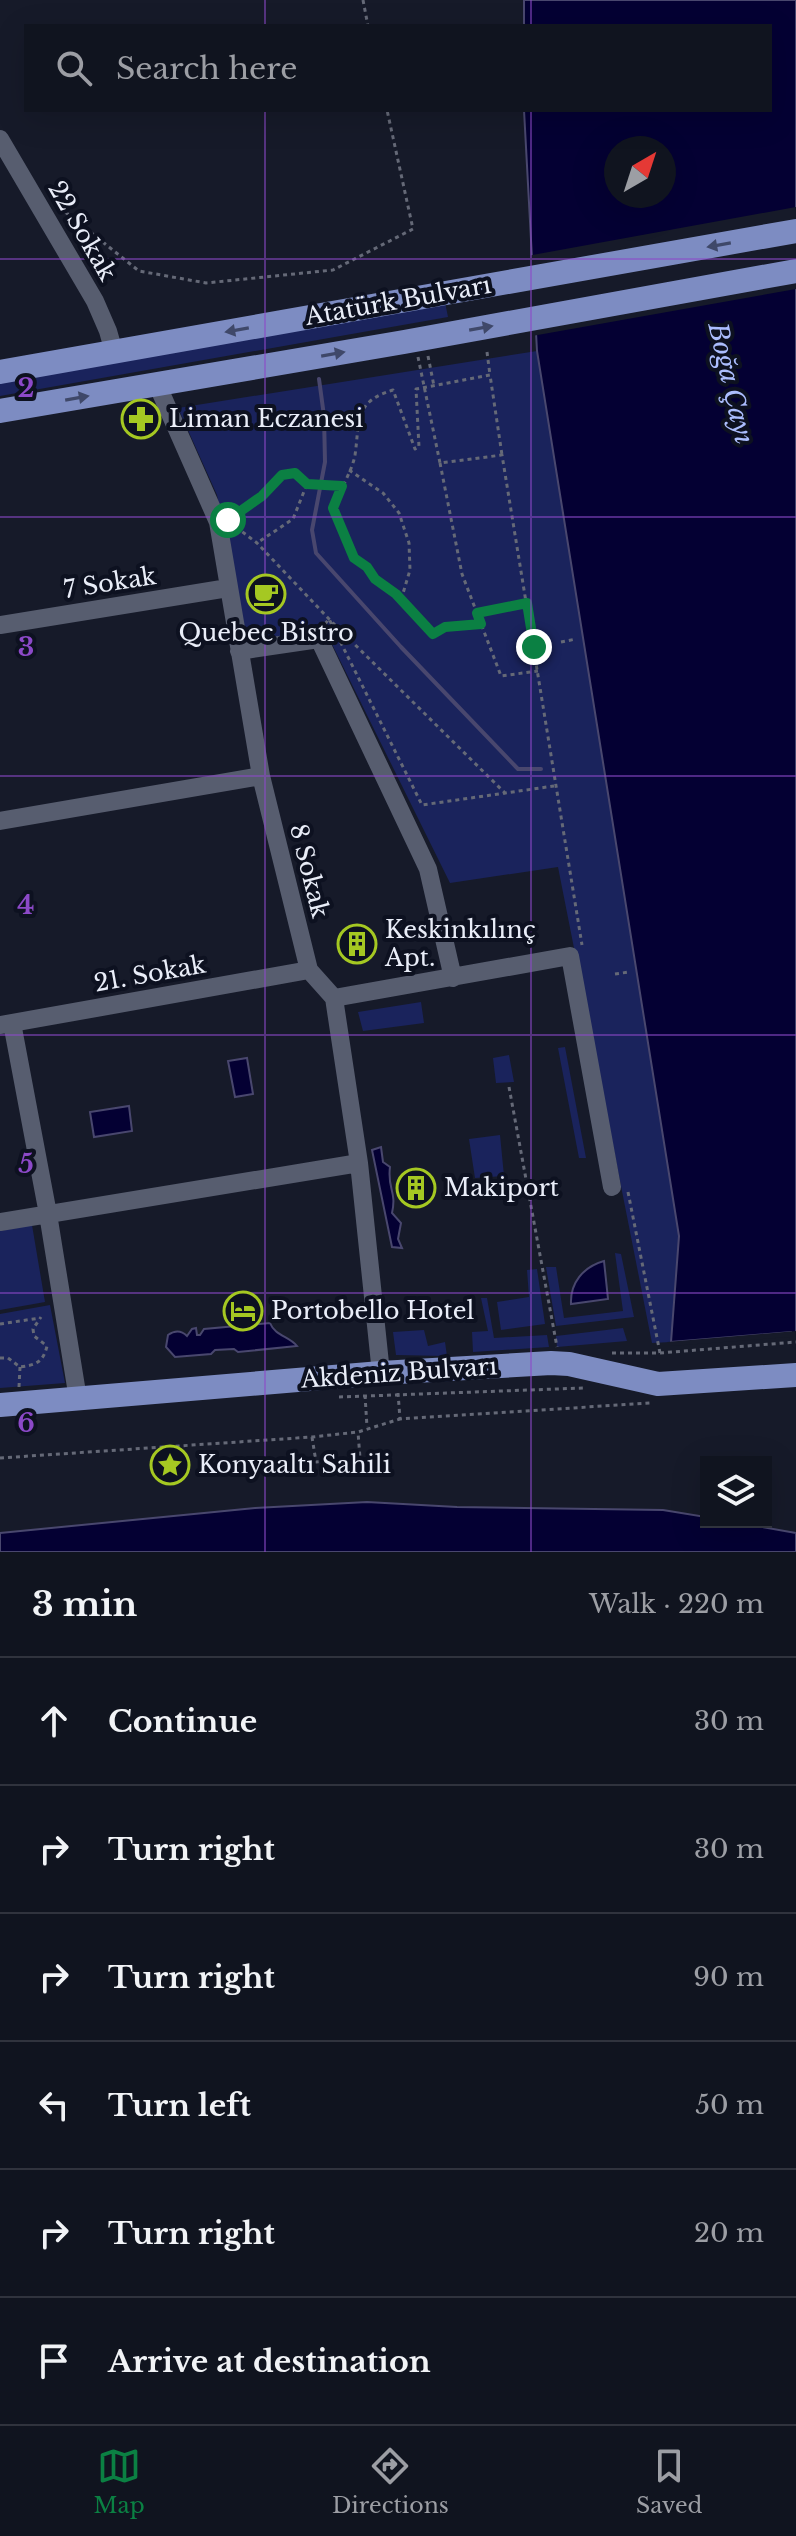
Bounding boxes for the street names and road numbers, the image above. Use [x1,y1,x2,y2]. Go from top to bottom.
street label: 22 Sokak [42,176,123,286]
street label: Atatürk Bulvarı [302,270,493,331]
street label: 7 Sokak [62,561,158,604]
street label: 8 Sokak [284,821,335,921]
street label: 21. Sokak [92,949,208,998]
street label: Akdeniz Bulvarı [299,1351,498,1394]

